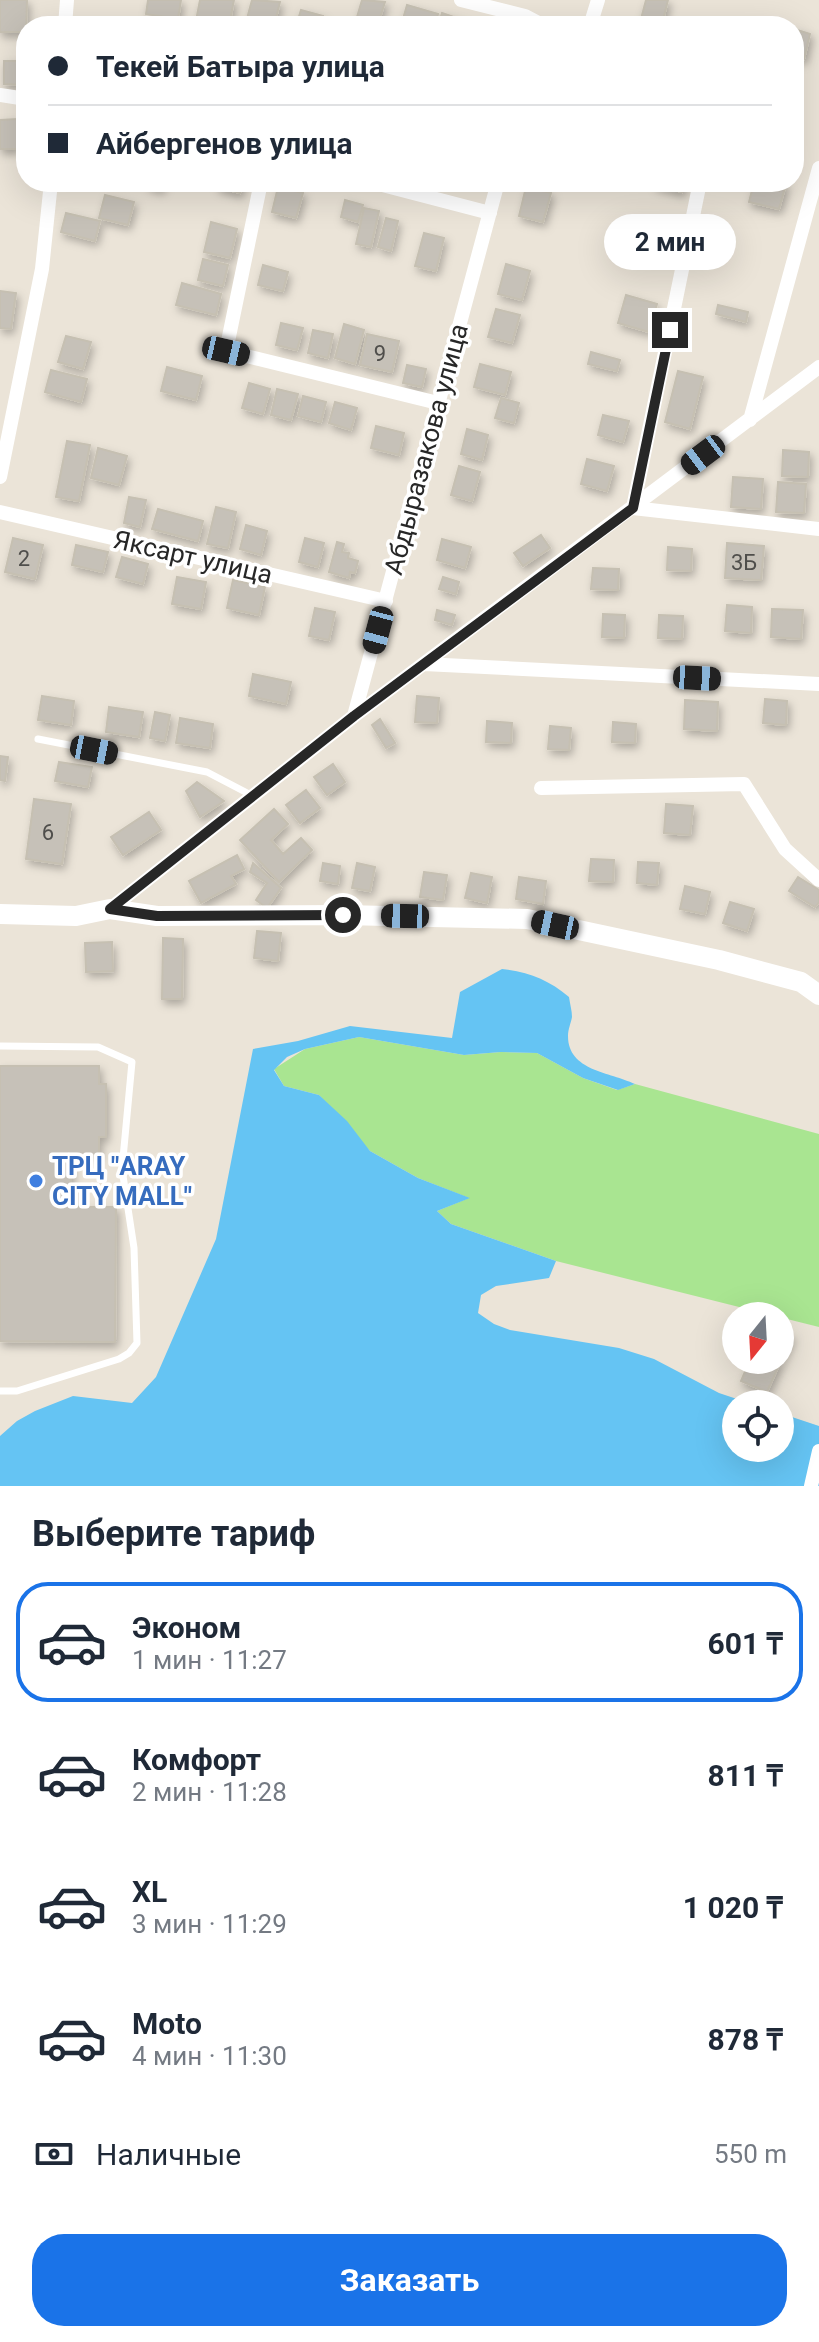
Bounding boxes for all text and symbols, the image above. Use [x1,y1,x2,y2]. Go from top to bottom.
text: Текей Батыра улица [96,49,385,84]
text: Айбергенов улица [96,126,353,161]
callout: 2 мин [604,214,736,270]
text: 2 мин [635,227,705,257]
route end [652,312,688,348]
street label: Абдыразакова улица [378,320,474,578]
car [200,334,252,368]
house number: 9 [374,341,386,366]
car [677,431,729,479]
street label: Яксарт улица [111,524,275,590]
house number: 2 [18,546,30,571]
house number: 3Б [731,550,757,575]
car [360,604,396,656]
car [672,665,722,691]
car [68,734,120,766]
house number: 6 [42,820,54,845]
route start [325,897,361,933]
car [381,904,429,928]
car [529,908,581,942]
place label: ТРЦ "ARAY CITY MALL" [52,1151,192,1211]
marker: ТРЦ "ARAY CITY MALL" [27,1172,45,1190]
north arrow [722,1302,794,1374]
map controls [722,1302,794,1462]
button: locate [722,1390,794,1462]
text: Выберите тариф [32,1513,315,1555]
icon: car [36,1606,108,1678]
text: Эконом [132,1610,241,1645]
text: 601 ₸ [708,1626,783,1661]
text: 1 мин · 11:27 [132,1645,287,1675]
icon: car [36,1738,108,1810]
text: Комфорт [132,1742,261,1777]
text: 811 ₸ [708,1758,783,1793]
text: 2 мин · 11:28 [132,1777,287,1807]
icon: car [36,1870,108,1942]
text: XL [132,1874,167,1909]
text: 1 020 ₸ [683,1890,783,1925]
text: 3 мин · 11:29 [132,1909,287,1939]
icon: car [36,2002,108,2074]
text: Moto [132,2006,202,2041]
text: 878 ₸ [708,2022,783,2057]
text: 4 мин · 11:30 [132,2041,287,2071]
icon: cash [32,2132,76,2176]
text: Наличные [96,2137,241,2172]
text: 550 m [714,2139,787,2169]
button: Заказать [32,2234,787,2326]

